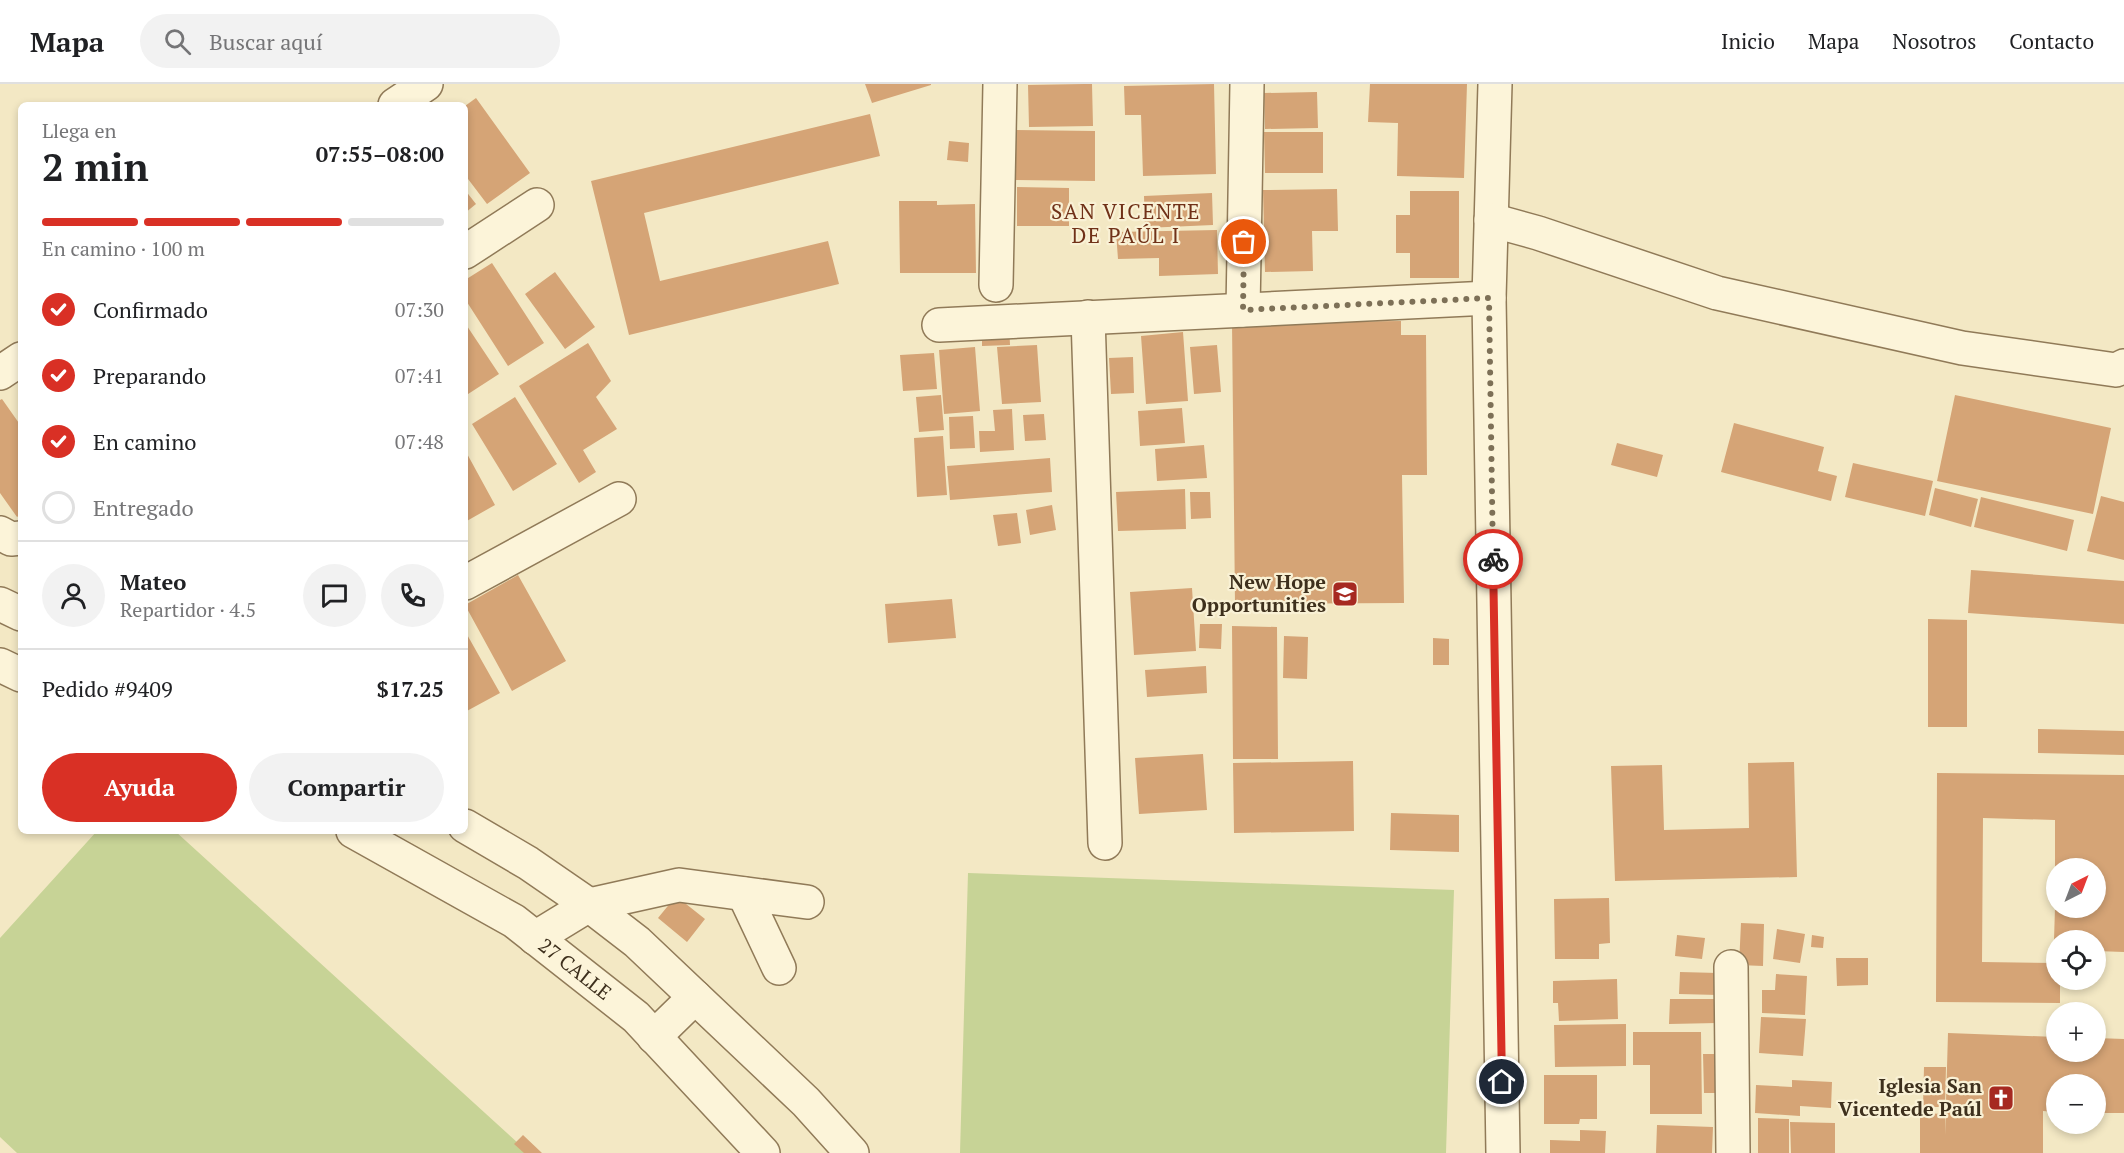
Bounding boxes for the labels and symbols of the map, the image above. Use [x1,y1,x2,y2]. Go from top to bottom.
district label: SAN VICENTE DE PAÚL I [1051,197,1201,249]
pin [1218,216,1269,267]
courier [1463,529,1523,589]
place label: New Hope Opportunities [1192,568,1326,618]
school or university icon: New Hope Opportunities [1330,579,1360,609]
north arrow [2046,858,2106,918]
street label: 27 CALLE [533,931,617,1006]
pin [1476,1056,1527,1107]
place label: Iglesia San Vicentede Paúl [1838,1072,1982,1122]
church icon: Iglesia San Vicentede Paúl [1986,1083,2016,1113]

